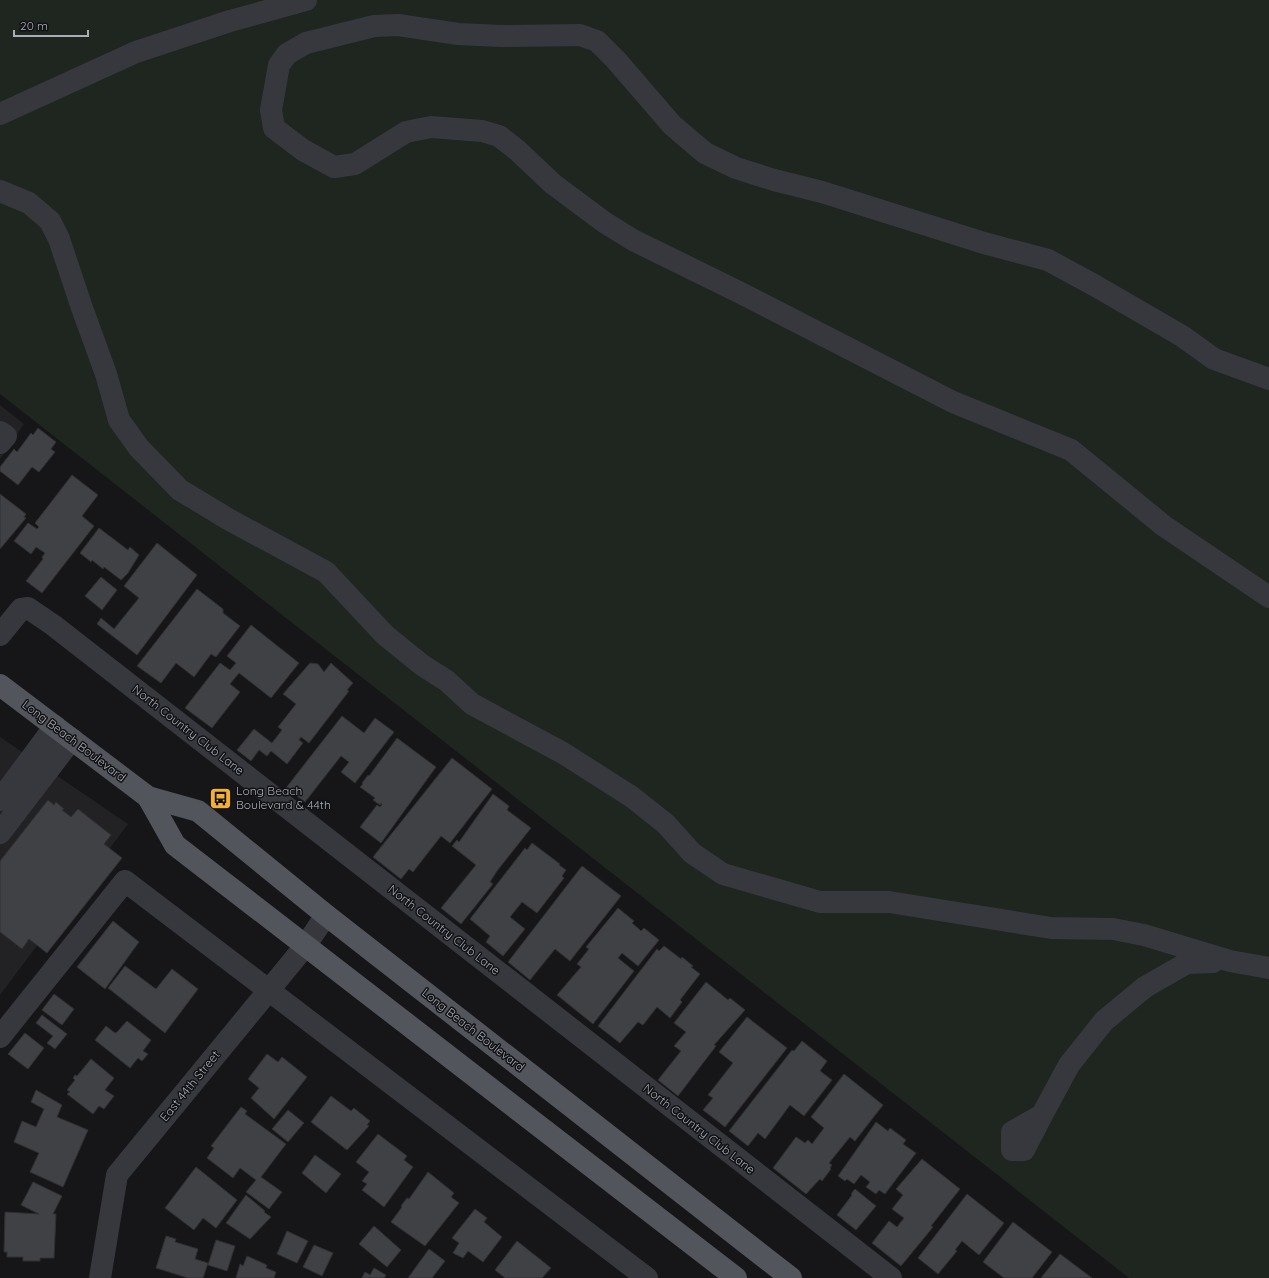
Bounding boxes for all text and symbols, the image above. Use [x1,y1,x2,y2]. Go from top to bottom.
scale bar [14,12,88,38]
text: 20 m [20,18,48,33]
street label: North Country Club Lane [129,681,247,778]
street label: Long Beach Boulevard [19,697,129,785]
place label: Long Beach Boulevard & 44th [236,783,331,812]
bus stop icon: Long Beach Boulevard & 44th [207,785,233,811]
street label: North Country Club Lane [385,881,503,978]
street label: Long Beach Boulevard [419,985,528,1074]
street label: East 44th Street [157,1047,223,1124]
street label: North Country Club Lane [640,1080,758,1177]

